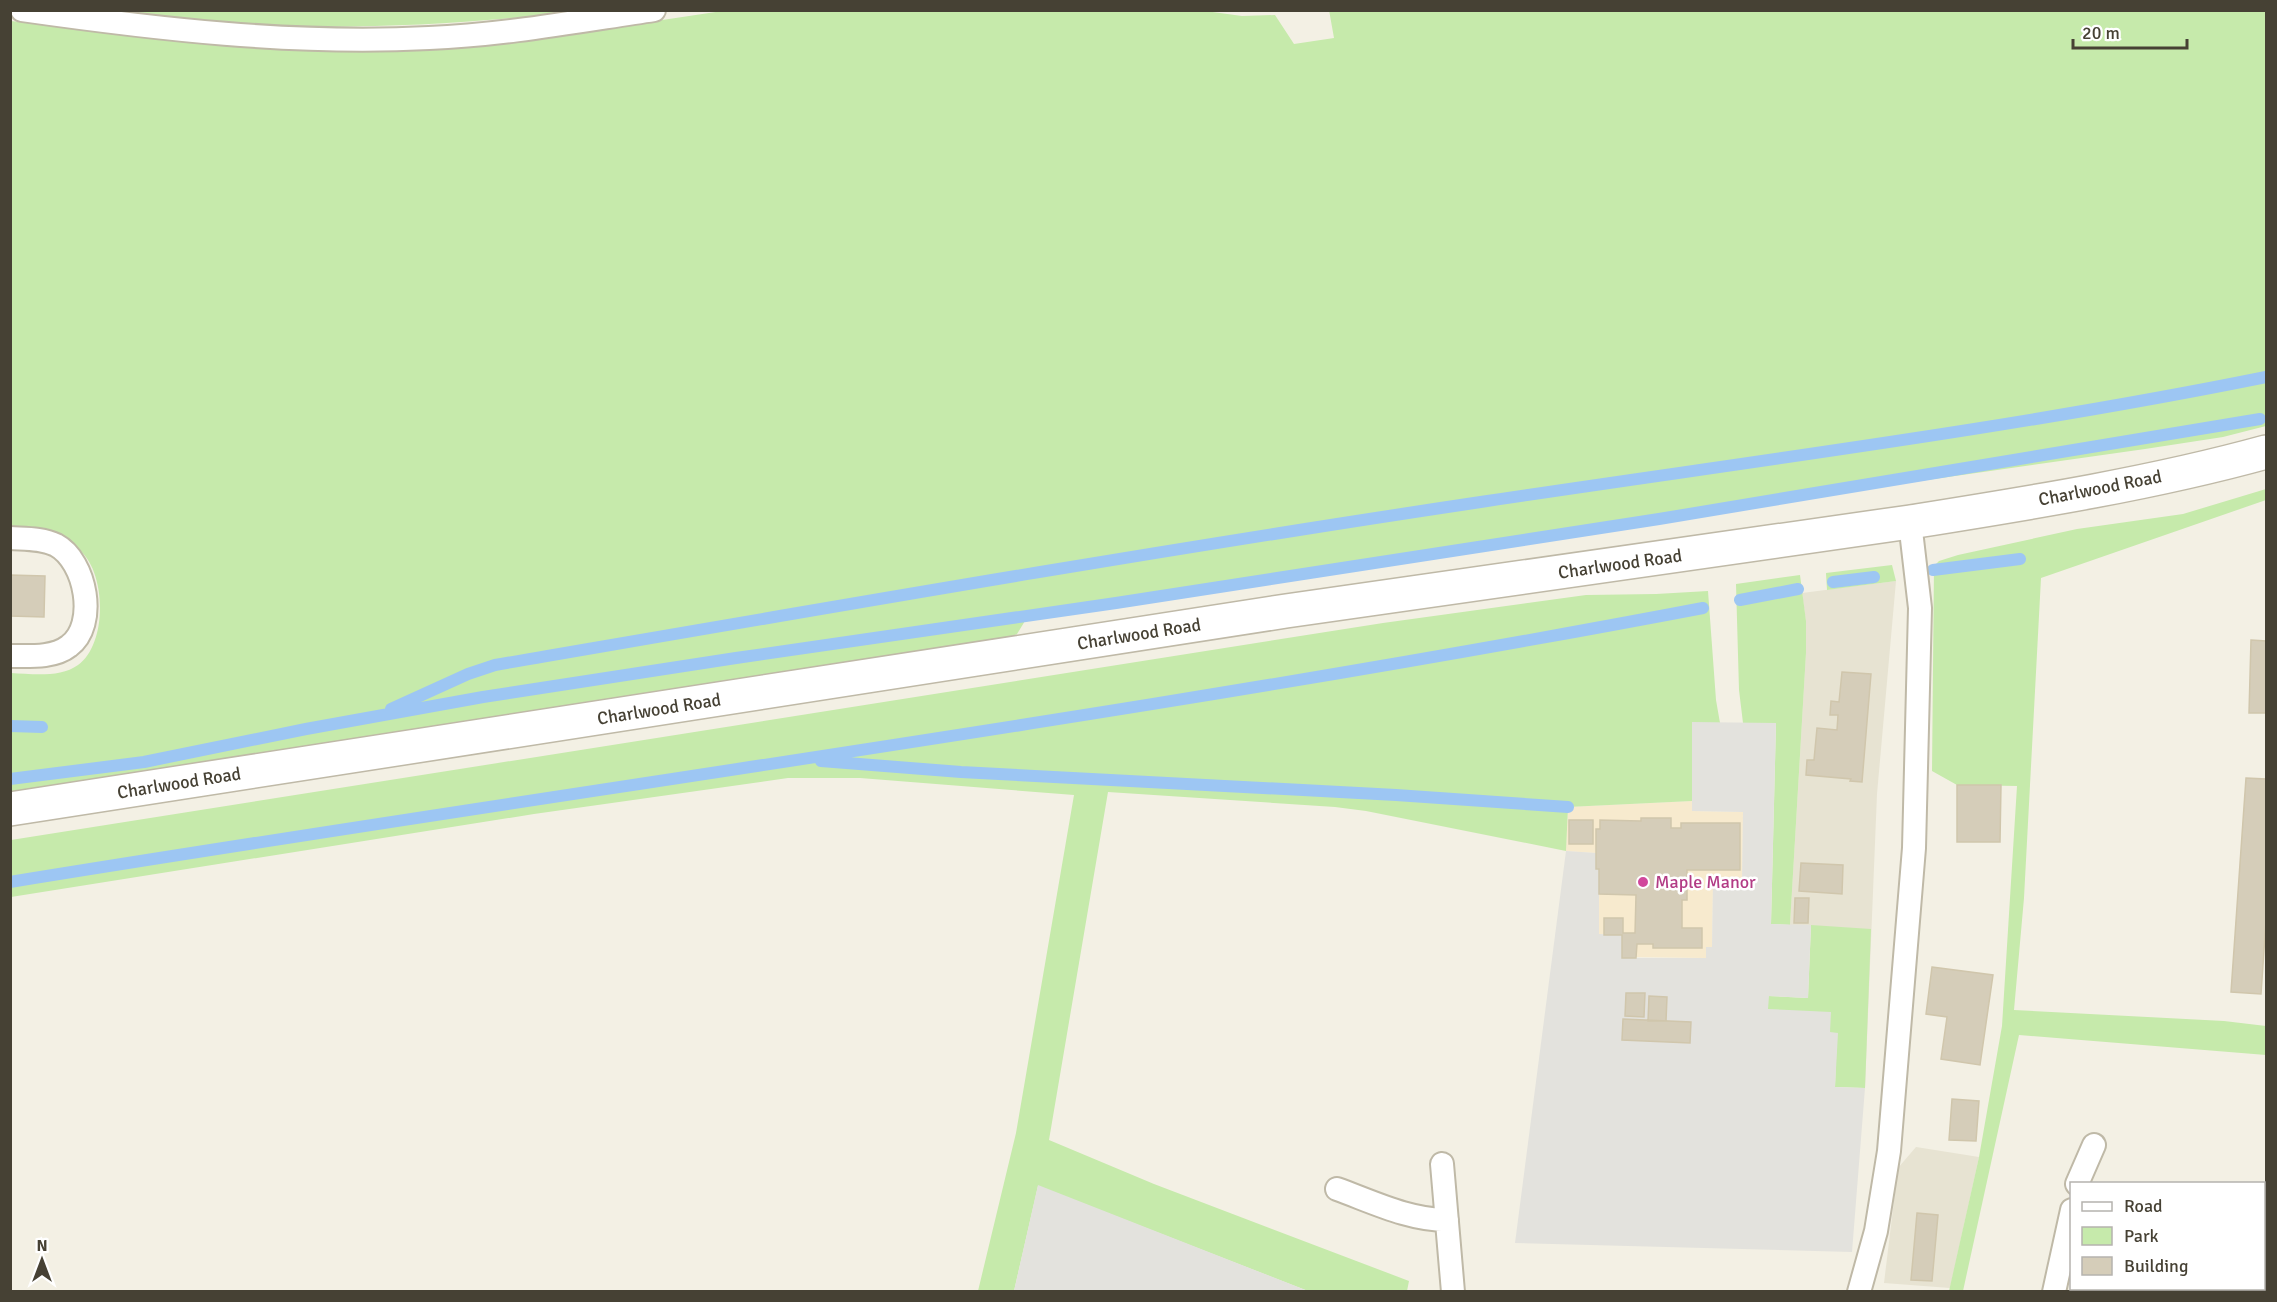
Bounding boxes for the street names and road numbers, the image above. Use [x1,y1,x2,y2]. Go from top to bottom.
street label: Charlwood Road [2037,465,2163,511]
street label: Charlwood Road [1557,544,1683,584]
street label: Charlwood Road [1076,613,1202,655]
street label: Charlwood Road [596,688,722,730]
street label: Charlwood Road [116,762,242,804]

